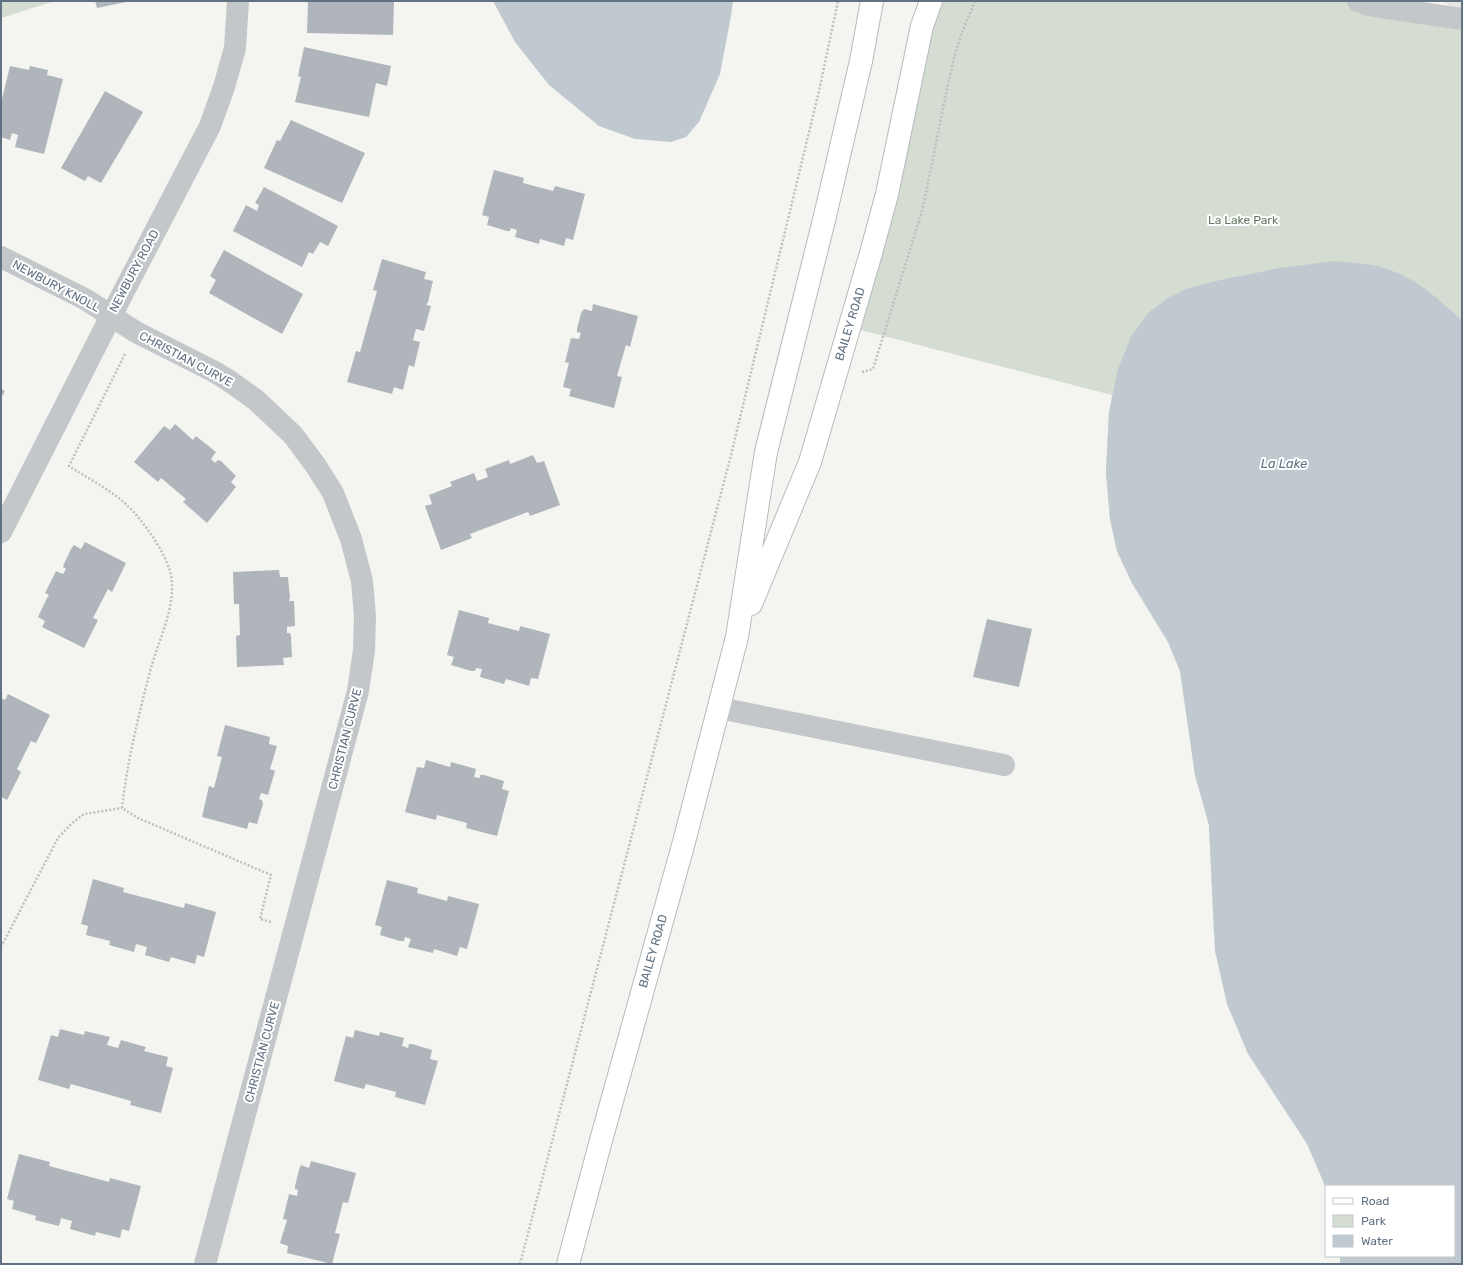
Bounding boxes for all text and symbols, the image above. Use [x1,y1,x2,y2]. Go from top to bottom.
park label: La Lake Park [1208,213,1279,227]
street label: NEWBURY ROAD [106,227,162,315]
street label: NEWBURY KNOLL [10,257,102,315]
street label: BAILEY ROAD [832,286,868,362]
street label: CHRISTIAN CURVE [137,328,235,390]
water label: La Lake [1261,456,1307,471]
street label: CHRISTIAN CURVE [326,687,364,791]
street label: BAILEY ROAD [636,913,670,989]
street label: CHRISTIAN CURVE [242,1000,282,1104]
legend [1325,1185,1455,1257]
text: Road [1361,1194,1389,1208]
text: Park [1361,1214,1387,1228]
text: Water [1361,1234,1393,1248]

